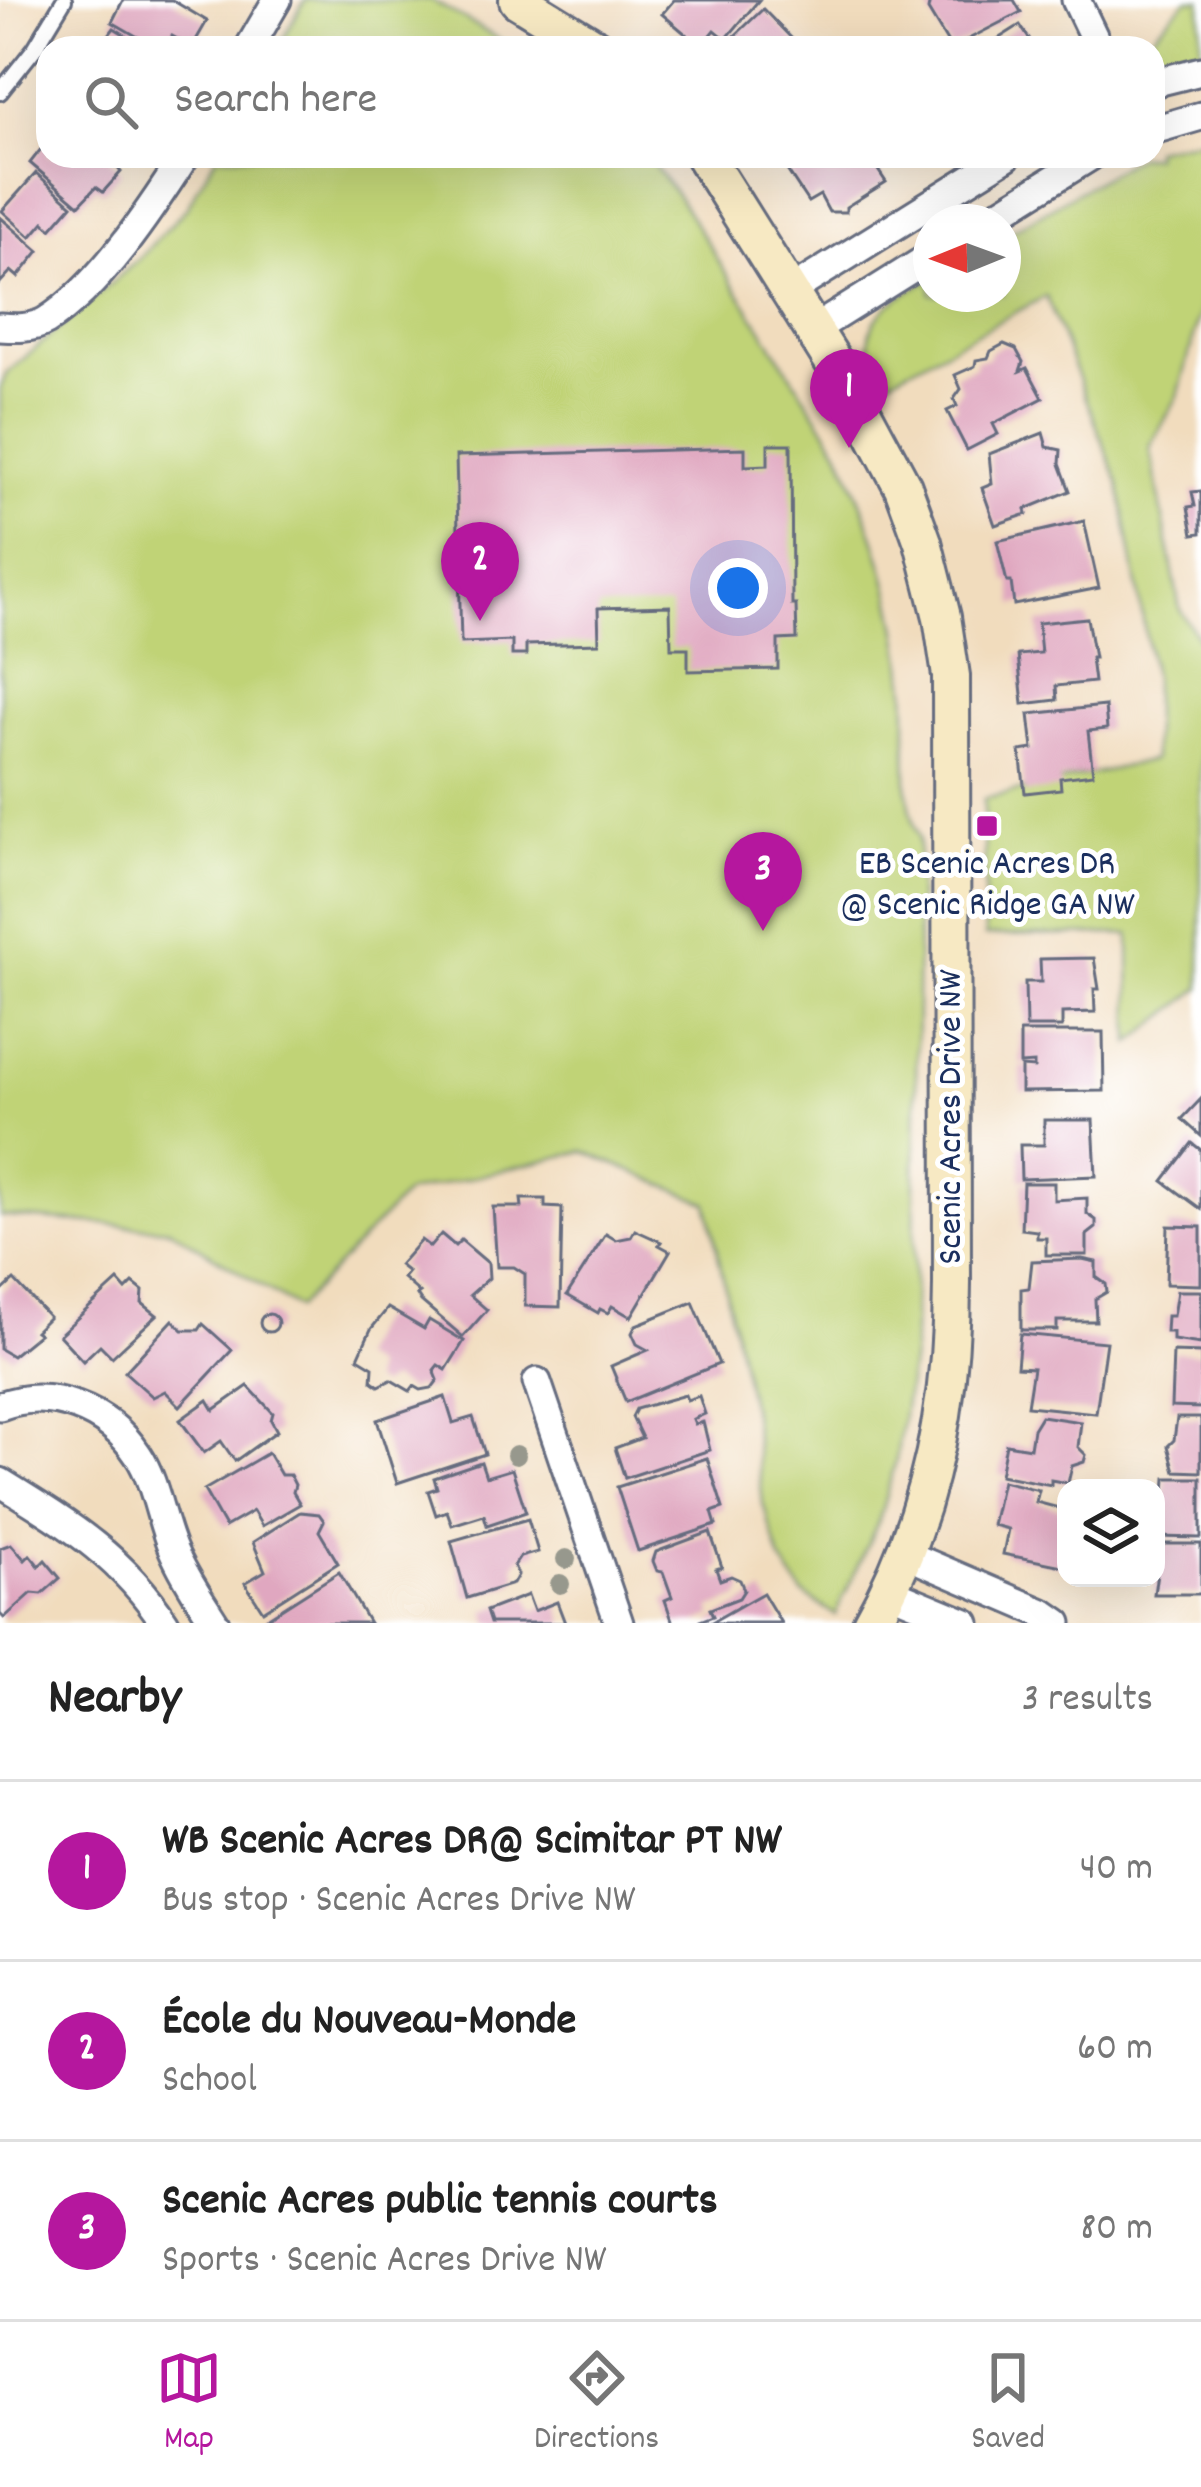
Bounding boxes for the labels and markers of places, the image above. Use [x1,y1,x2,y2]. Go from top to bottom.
pin: 1 [810,349,888,448]
pin: 2 [441,522,519,621]
marker: EB Scenic Acres DR @ Scenic Ridge GA NW [974,813,1000,839]
pin: 3 [724,832,802,931]
place label: EB Scenic Acres DR @ Scenic Ridge GA NW [840,840,1135,933]

